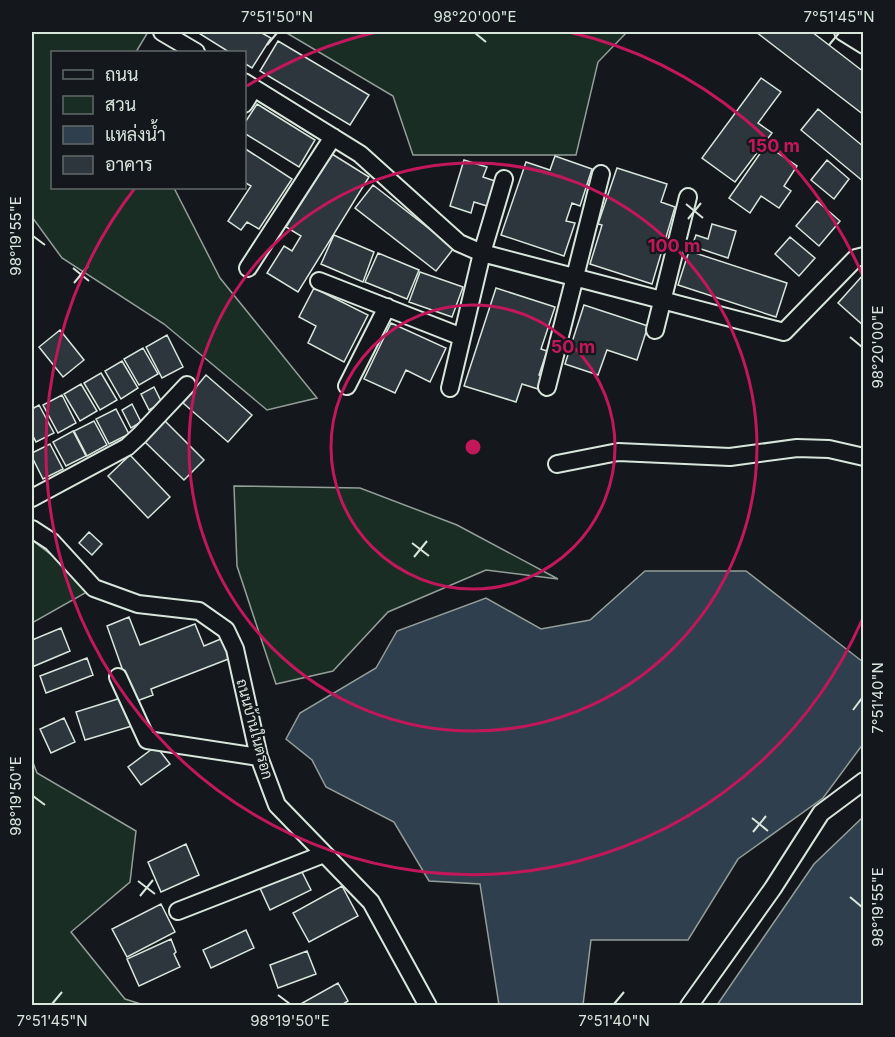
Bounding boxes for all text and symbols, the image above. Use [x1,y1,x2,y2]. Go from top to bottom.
text: 7°51'50"N [241,7,313,26]
text: 98°20'00"E [433,7,517,26]
text: 7°51'45"N [803,7,875,26]
legend [51,51,246,189]
text: ถนน [105,64,138,85]
text: สวน [105,94,136,115]
text: แหล่งน้ำ [105,119,166,145]
text: 150 m [748,135,800,156]
text: อาคาร [105,154,153,175]
text: 98°19'55"E [6,196,25,276]
text: 100 m [648,235,700,256]
text: 98°20'00"E [868,305,887,389]
text: 50 m [551,336,595,357]
centre of rings [463,437,483,457]
text: 7°51'40"N [868,662,887,734]
street label: ถนนบ้านในตรอก [232,677,278,781]
text: 98°19'50"E [6,756,25,836]
text: 98°19'55"E [868,867,887,947]
text: 7°51'45"N [16,1011,88,1030]
text: 98°19'50"E [250,1011,330,1030]
text: 7°51'40"N [578,1011,650,1030]

